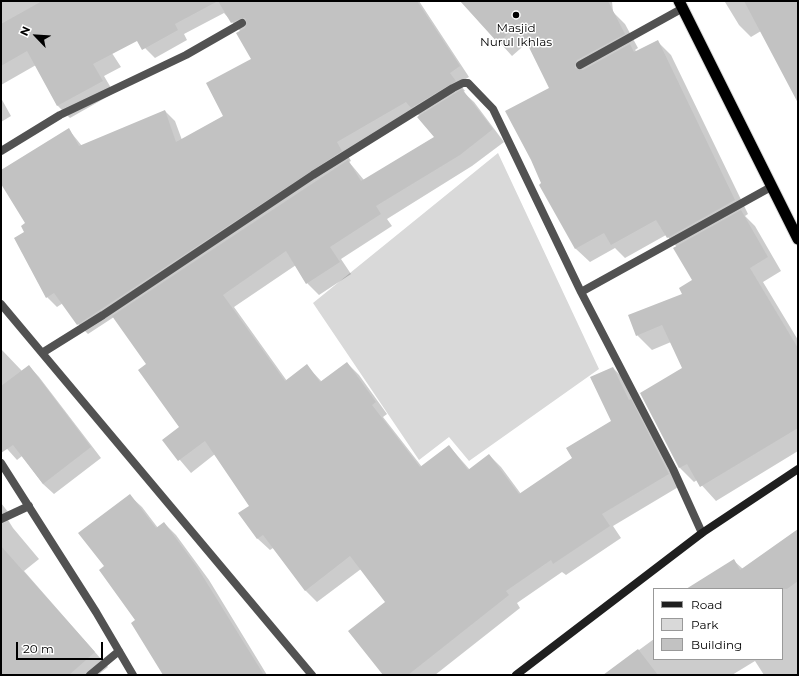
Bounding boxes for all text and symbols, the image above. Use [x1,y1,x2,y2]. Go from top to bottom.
marker: Masjid Nurul Ikhlas [511,10,521,20]
north arrow [16,16,56,56]
place label: Masjid Nurul Ikhlas [480,21,552,49]
text: N [17,24,33,38]
legend [653,588,783,660]
text: Road [691,597,722,612]
text: Park [691,617,718,632]
scale bar [18,634,105,660]
text: Building [691,637,742,652]
text: 20 m [23,641,54,656]

